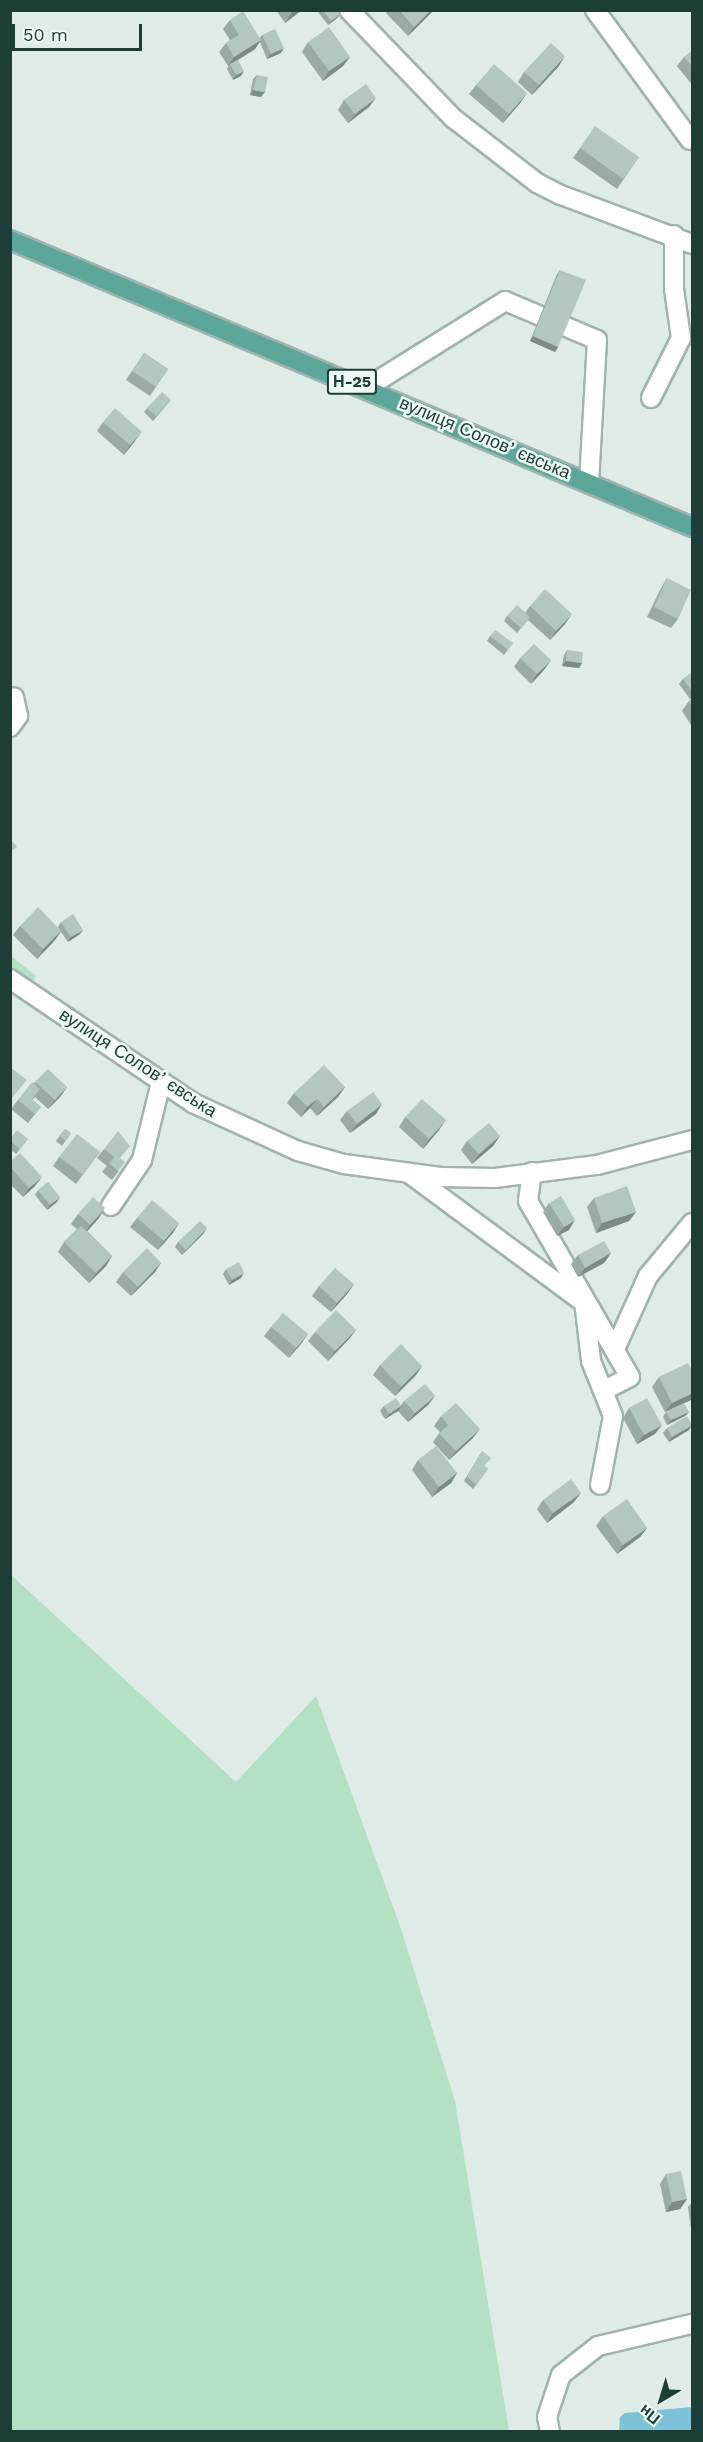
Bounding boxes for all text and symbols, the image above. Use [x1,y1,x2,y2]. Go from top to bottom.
scale bar [15,12,146,50]
text: 50 m [23,24,68,45]
road number: Н-25 [326,369,378,395]
street label: вулиця Соловʼєвська [396,392,574,484]
street label: вулиця Соловʼєвська [55,1004,221,1122]
north arrow [631,2370,691,2430]
text: Пн [635,2401,664,2429]

